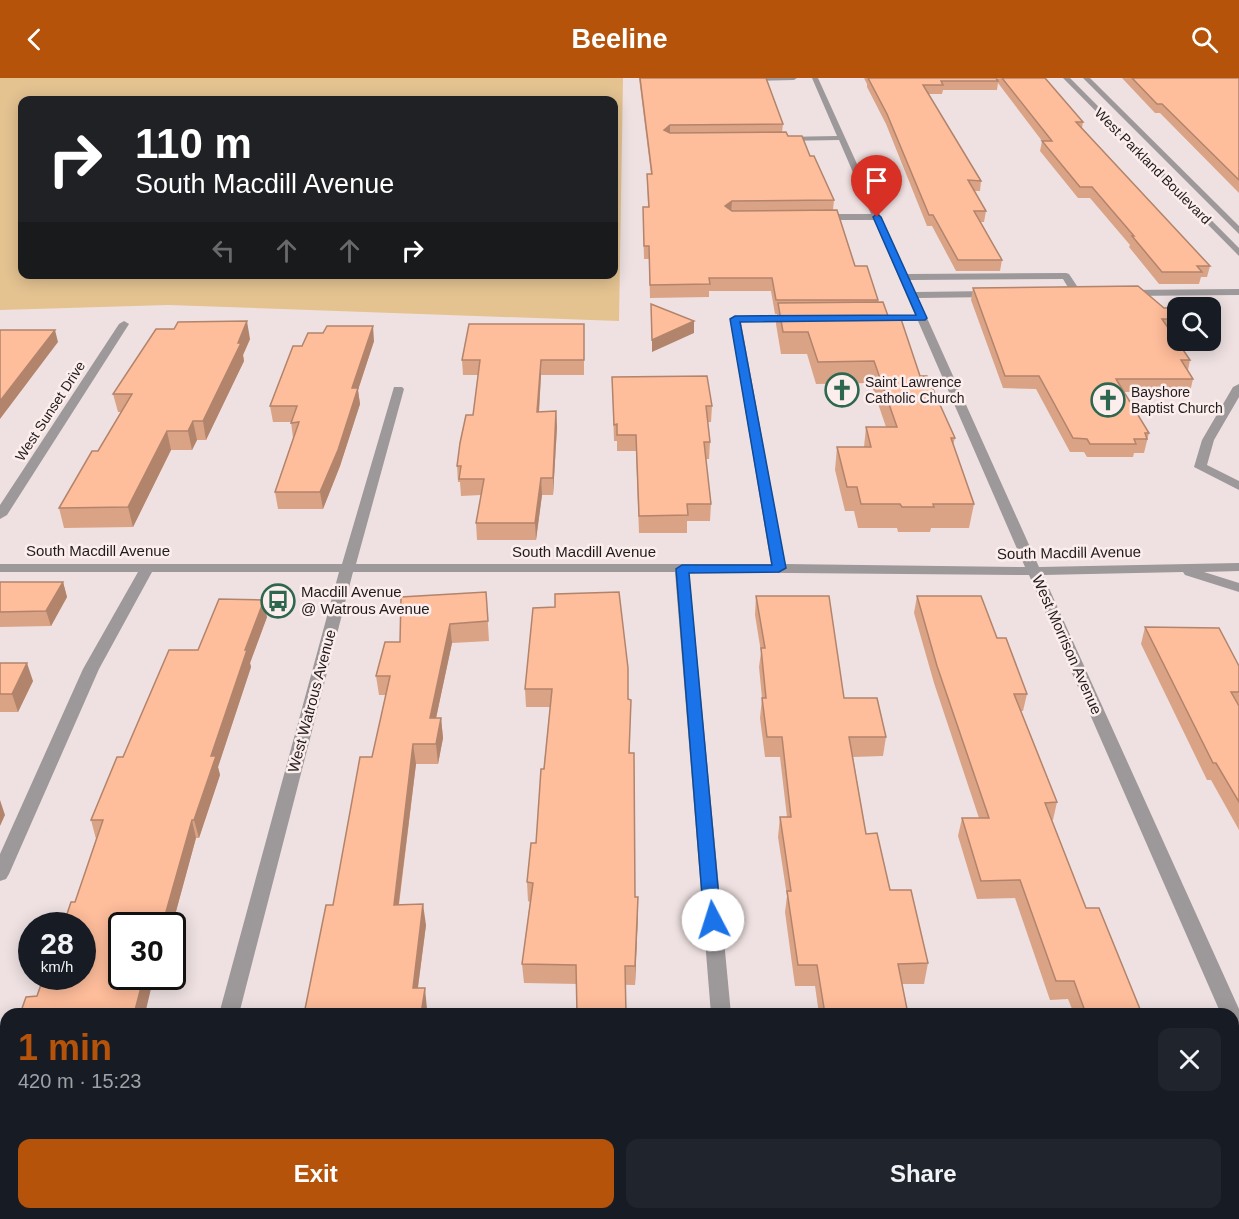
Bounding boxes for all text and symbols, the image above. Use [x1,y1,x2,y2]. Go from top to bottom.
icon: back [18,23,51,56]
icon: search [1188,23,1221,56]
text: Beeline [571,24,668,54]
street label: West Parkland Boulevard [1092,105,1214,227]
icon: right [36,120,114,198]
text: 110 m [135,120,252,167]
pin [851,155,902,217]
icon: arrive [860,164,893,197]
text: South Macdill Avenue [135,169,394,199]
icon: left [207,234,240,267]
icon: ahead [270,234,303,267]
icon: ahead [333,234,366,267]
icon: right [396,234,429,267]
map controls [1167,297,1221,351]
button: search [1167,297,1221,351]
street label: West Sunset Drive [12,358,88,464]
church icon: Saint Lawrence Catholic Church [824,372,860,408]
place label: Saint Lawrence Catholic Church [865,374,965,406]
church icon: Bayshore Baptist Church [1090,382,1126,418]
place label: Bayshore Baptist Church [1131,384,1223,416]
street label: South Macdill Avenue [26,542,170,559]
street label: South Macdill Avenue [512,543,656,560]
street label: South Macdill Avenue [997,543,1141,562]
street label: West Morrison Avenue [1029,573,1106,717]
bus stop icon: Macdill Avenue @ Watrous Avenue [260,583,296,619]
place label: Macdill Avenue @ Watrous Avenue [301,583,430,617]
street label: West Watrous Avenue [284,628,339,774]
position arrow [681,888,745,952]
speed limit sign: 30 [108,912,186,990]
text: 28 [40,927,74,960]
text: km/h [41,958,73,975]
text: 1 min [18,1027,112,1068]
button: close [1158,1028,1221,1091]
text: 420 m · 15:23 [18,1070,141,1092]
button: Exit [18,1139,614,1208]
button: Share [626,1139,1221,1208]

